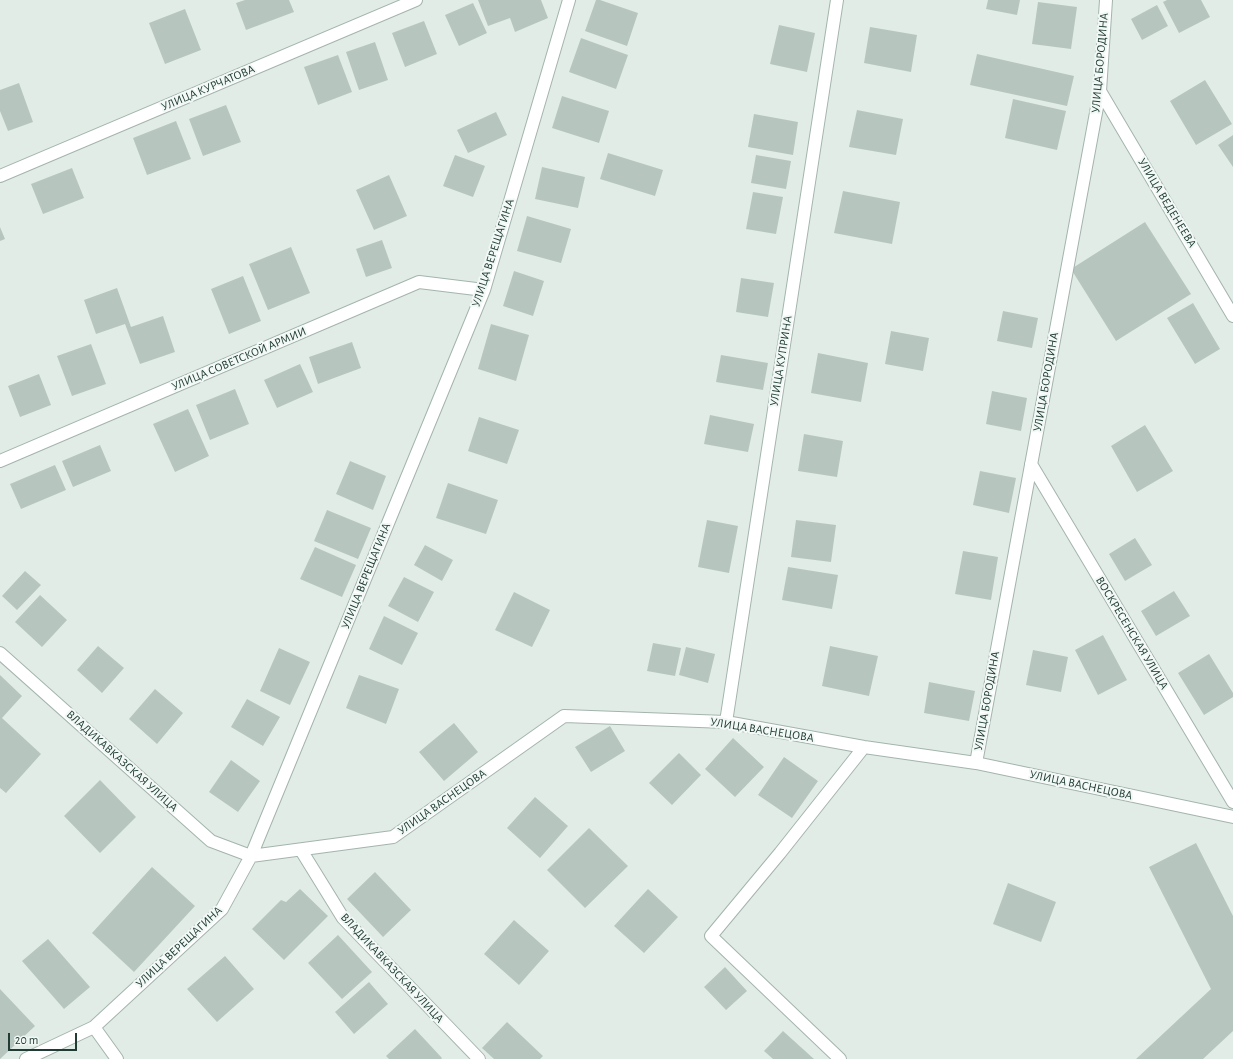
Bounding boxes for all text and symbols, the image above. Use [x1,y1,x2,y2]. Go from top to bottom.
street label: УЛИЦА БОРОДИНА [1088,12,1112,114]
street label: УЛИЦА КУРЧАТОВА [159,62,257,114]
street label: УЛИЦА ВЕДЕНЕЕВА [1135,156,1199,250]
street label: УЛИЦА ВЕРЕЩАГИНА [469,197,517,309]
street label: УЛИЦА КУПРИНА [767,315,795,407]
street label: УЛИЦА СОВЕТСКОЙ АРМИИ [170,324,308,394]
street label: УЛИЦА БОРОДИНА [1030,331,1062,433]
street label: УЛИЦА ВЕРЕЩАГИНА [338,521,394,631]
street label: ВОСКРЕСЕНСКАЯ УЛИЦА [1093,574,1171,692]
street label: УЛИЦА БОРОДИНА [971,650,1003,752]
street label: ВЛАДИКАВКАЗСКАЯ УЛИЦА [63,707,181,815]
street label: УЛИЦА ВАСНЕЦОВА [709,715,815,745]
street label: УЛИЦА ВАСНЕЦОВА [395,766,489,838]
street label: УЛИЦА ВАСНЕЦОВА [1028,767,1134,803]
street label: УЛИЦА ВЕРЕЩАГИНА [133,903,225,991]
street label: ВЛАДИКАВКАЗСКАЯ УЛИЦА [337,910,447,1026]
scale bar [10,1025,79,1051]
text: 20 m [15,1034,38,1046]

